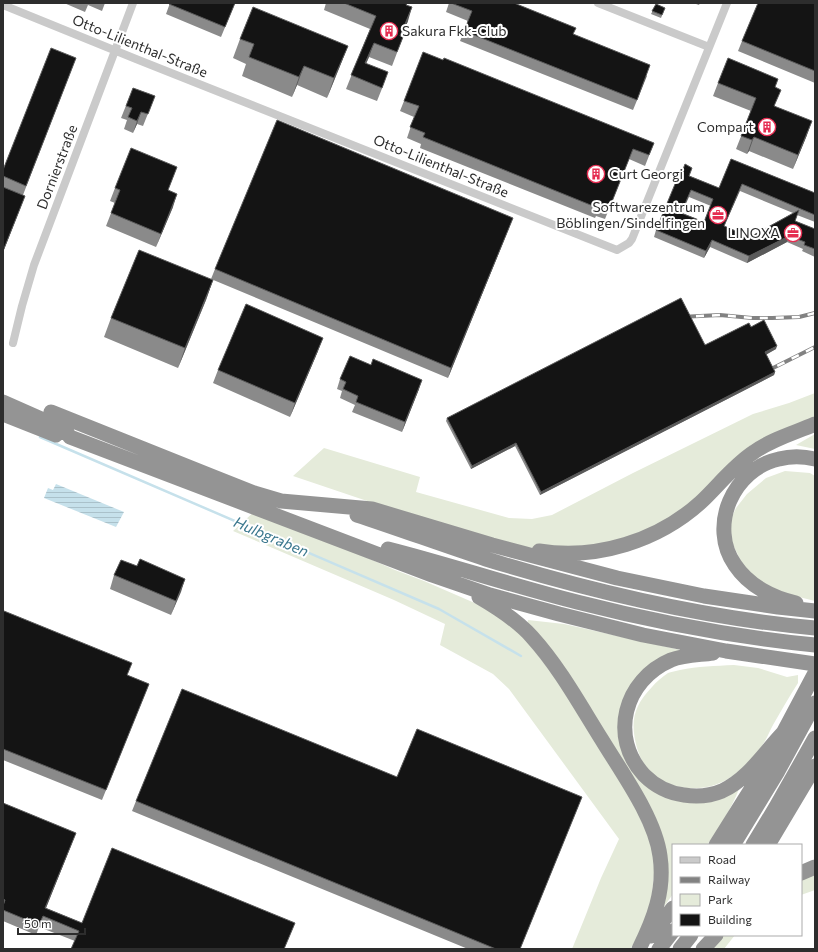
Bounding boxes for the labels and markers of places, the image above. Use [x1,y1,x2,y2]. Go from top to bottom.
building icon: Sakura Fkk-Club [379,21,399,41]
place label: Sakura Fkk-Club [402,22,506,39]
building icon: Compart [757,117,777,137]
place label: Compart [697,118,754,135]
building icon: Curt Georgi [586,164,606,184]
place label: Curt Georgi [609,165,683,182]
place label: Softwarezentrum Böblingen/Sindelfingen [556,198,705,231]
office icon: Softwarezentrum Böblingen/Sindelfingen [708,205,728,225]
office icon: LINOXA [783,223,803,243]
place label: LINOXA [727,224,780,241]

